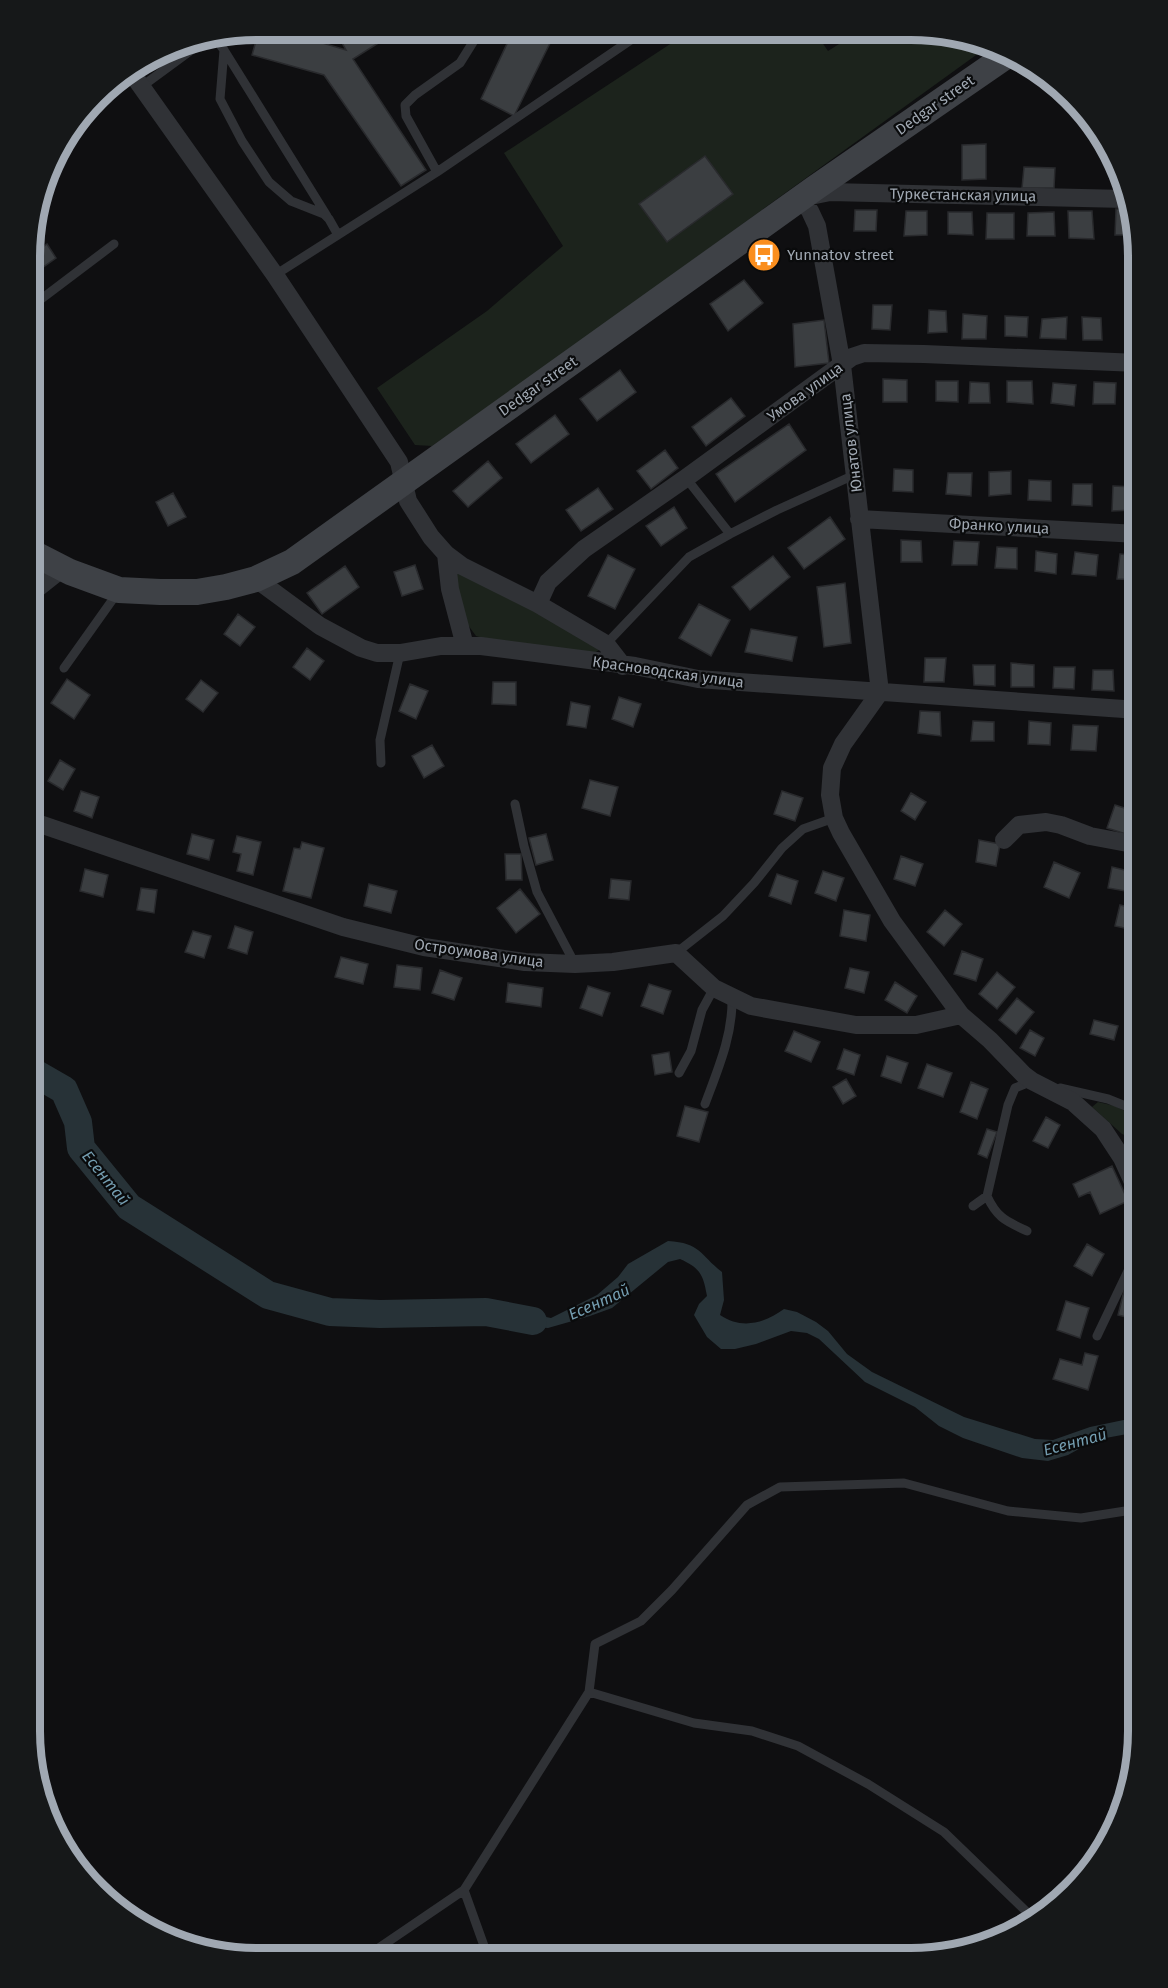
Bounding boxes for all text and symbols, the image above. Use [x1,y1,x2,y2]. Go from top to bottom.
street label: Dedgar street [892,71,978,139]
street label: Туркестанская улица [890,185,1036,205]
bus stop icon: Yunnatov street [746,237,782,273]
place label: Yunnatov street [787,246,894,264]
street label: Dedgar street [495,352,581,420]
street label: Умова улица [764,359,846,425]
street label: Юнатов улица [836,392,866,494]
street label: Франко улица [948,514,1050,538]
street label: Красноводская улица [591,652,745,692]
street label: Остроумова улица [413,935,545,971]
water label: Есентай [78,1147,134,1209]
water label: Есентай [565,1280,633,1324]
water label: Есентай [1041,1424,1109,1460]

